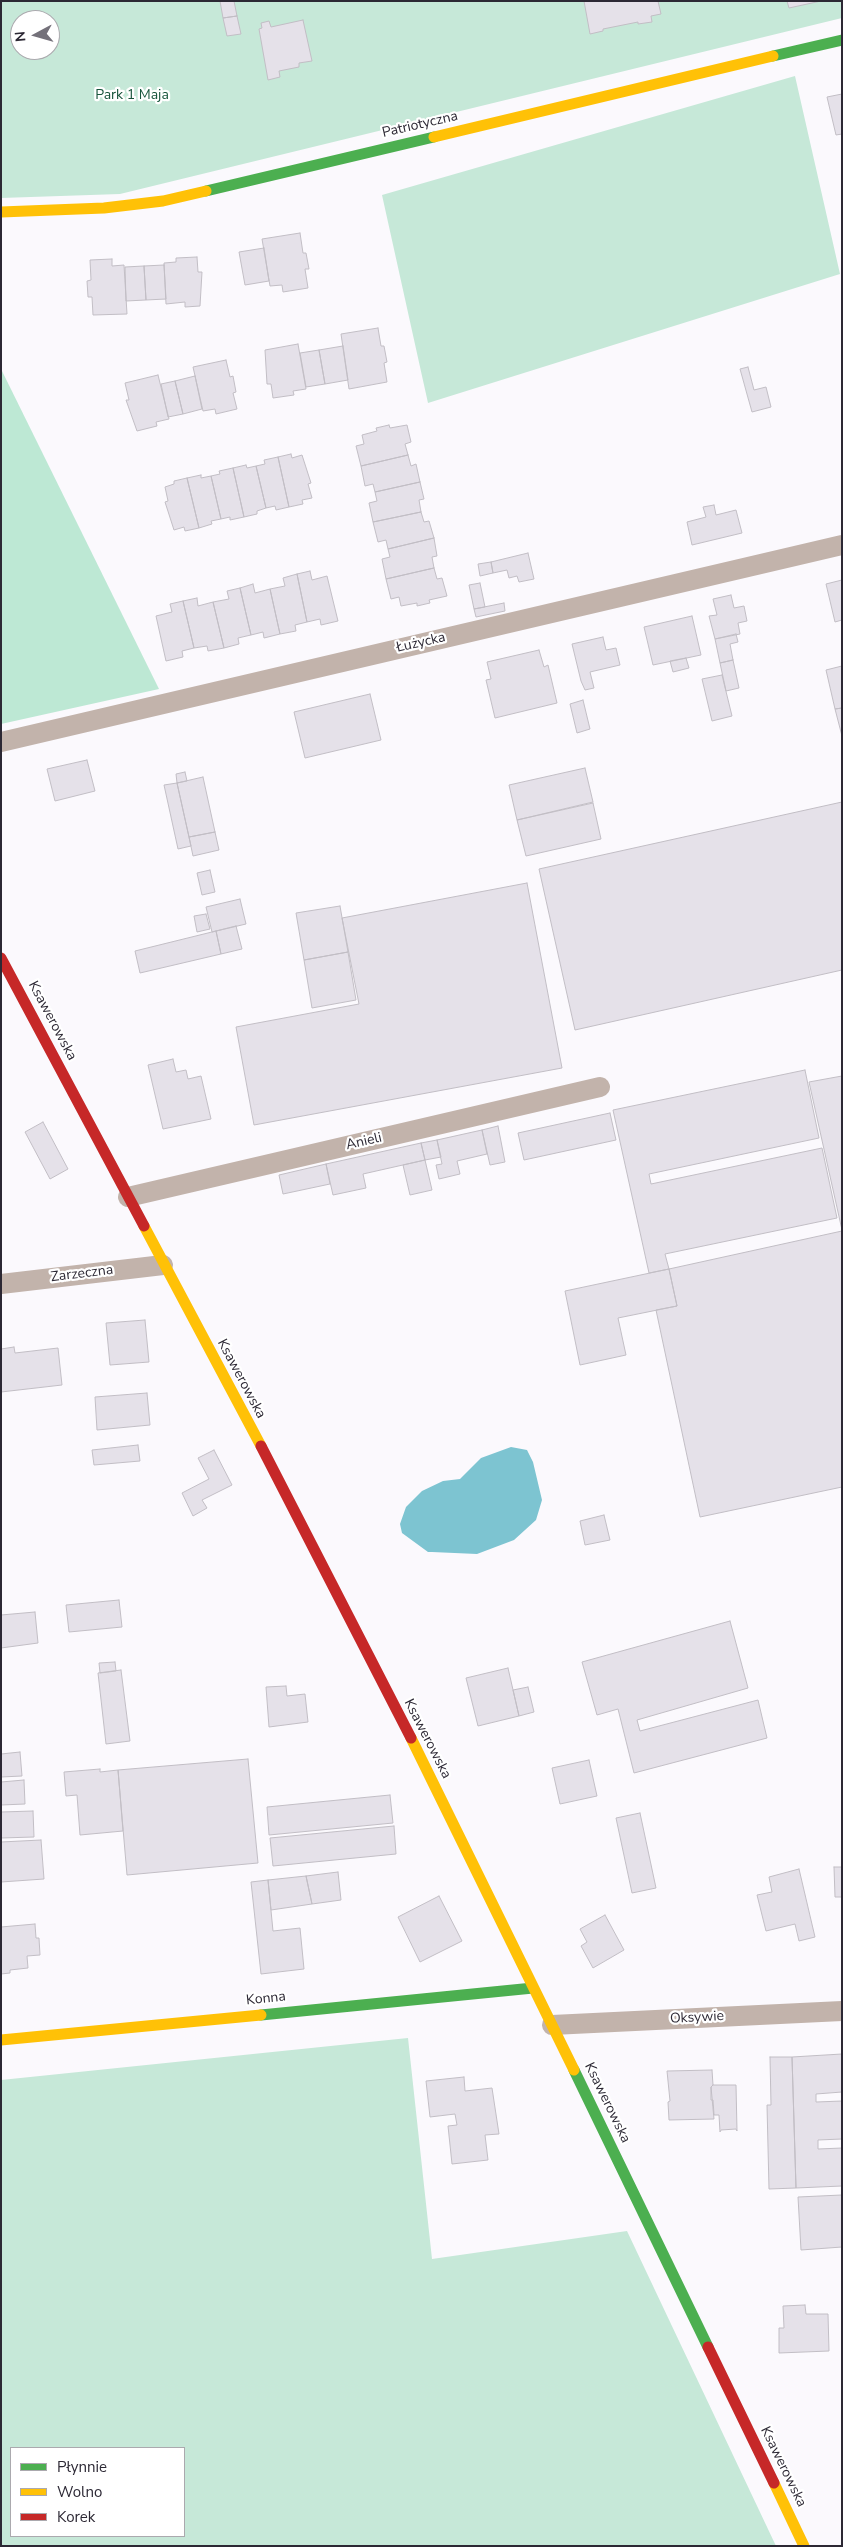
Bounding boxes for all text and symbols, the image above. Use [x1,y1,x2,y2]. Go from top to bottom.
north arrow [10,10,60,60]
text: N [11,30,31,43]
park label: Park 1 Maja [95,88,169,104]
street label: Patriotyczna [380,108,460,142]
street label: Łużycka [395,629,447,657]
street label: Ksawerowska [24,979,80,1063]
street label: Anieli [344,1130,384,1154]
street label: Zarzeczna [50,1262,114,1286]
street label: Ksawerowska [213,1337,269,1421]
street label: Ksawerowska [400,1696,454,1782]
street label: Konna [245,1989,287,2009]
street label: Oksywie [670,2008,724,2028]
street label: Ksawerowska [580,2060,634,2146]
street label: Ksawerowska [756,2424,810,2510]
legend [10,2447,185,2537]
text: Płynnie [57,2457,107,2477]
text: Wolno [57,2482,102,2502]
text: Korek [57,2507,95,2527]

